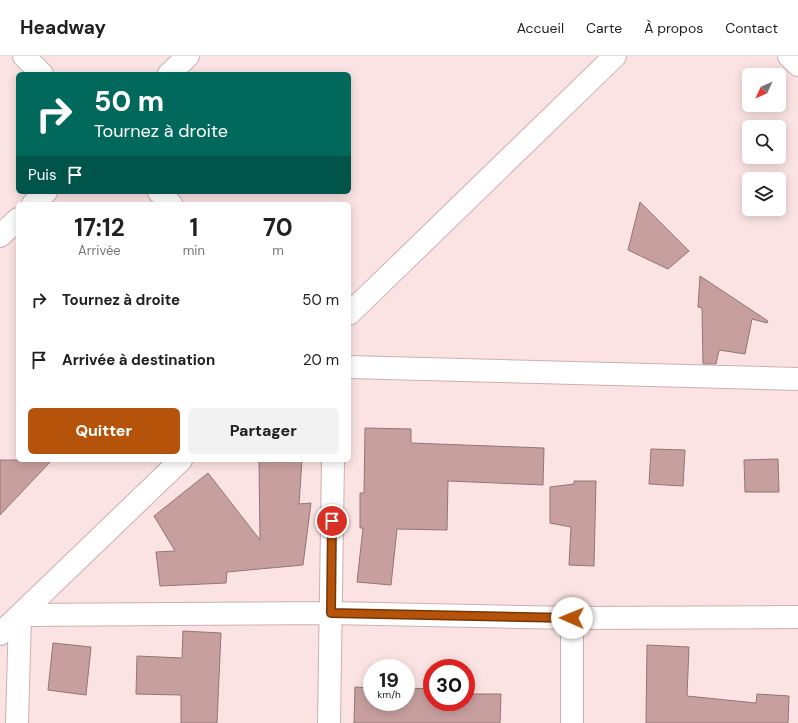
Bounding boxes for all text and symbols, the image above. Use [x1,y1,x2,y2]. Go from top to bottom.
text: Headway [20,15,106,40]
text: Accueil [517,19,564,37]
text: Carte [586,19,622,37]
text: À propos [644,19,703,37]
text: Contact [725,19,778,37]
north arrow [742,68,786,112]
map controls [742,68,786,216]
text: 50 m [94,83,164,120]
icon: right [28,88,80,140]
text: Tournez à droite [94,119,228,143]
button: search [742,120,786,164]
icon: arrive [64,164,86,186]
text: Puis [28,165,56,185]
button: layers [742,172,786,216]
text: 17:12 [74,212,125,243]
text: 1 [189,212,198,243]
text: 70 [263,212,293,243]
text: Arrivée [78,242,121,259]
text: min [183,242,205,259]
text: m [272,242,284,259]
icon: right [28,289,50,311]
text: Tournez à droite [62,290,180,310]
text: 50 m [302,290,339,310]
icon: arrive [28,349,50,371]
text: Arrivée à destination [62,350,215,370]
text: 20 m [303,350,339,370]
button: Quitter [28,408,180,454]
button: Partager [188,408,339,454]
pin [315,504,349,538]
icon: arrive [321,510,343,532]
position arrow [551,597,593,639]
speed limit sign: 30 [423,659,475,711]
text: 19 [379,667,399,693]
text: km/h [377,688,401,701]

